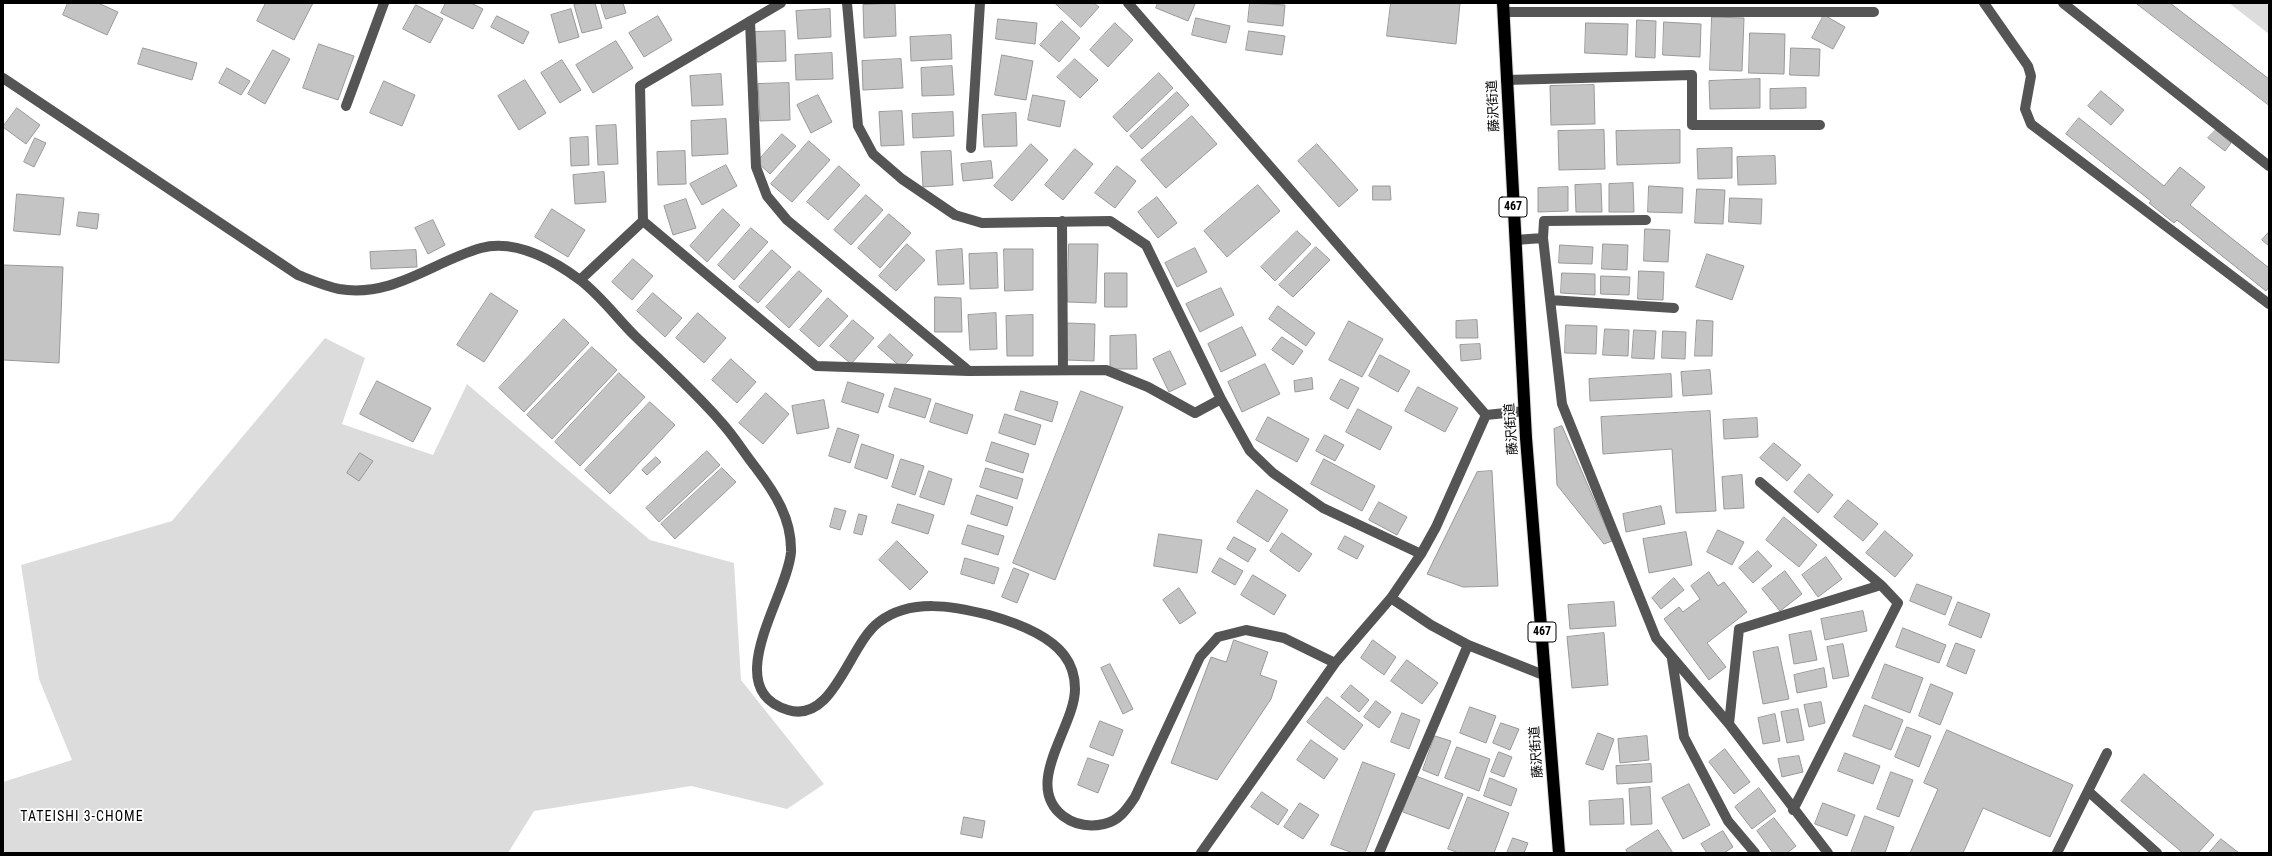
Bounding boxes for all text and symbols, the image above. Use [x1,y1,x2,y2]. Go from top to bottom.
street label: 藤沢街道 [1485,80,1503,132]
road number: 467 [1499,197,1527,217]
street label: 藤沢街道 [1502,403,1522,455]
road number: 467 [1528,622,1556,642]
street label: 藤沢街道 [1527,726,1547,778]
district label: TATEISHI 3-CHOME [20,809,144,825]

